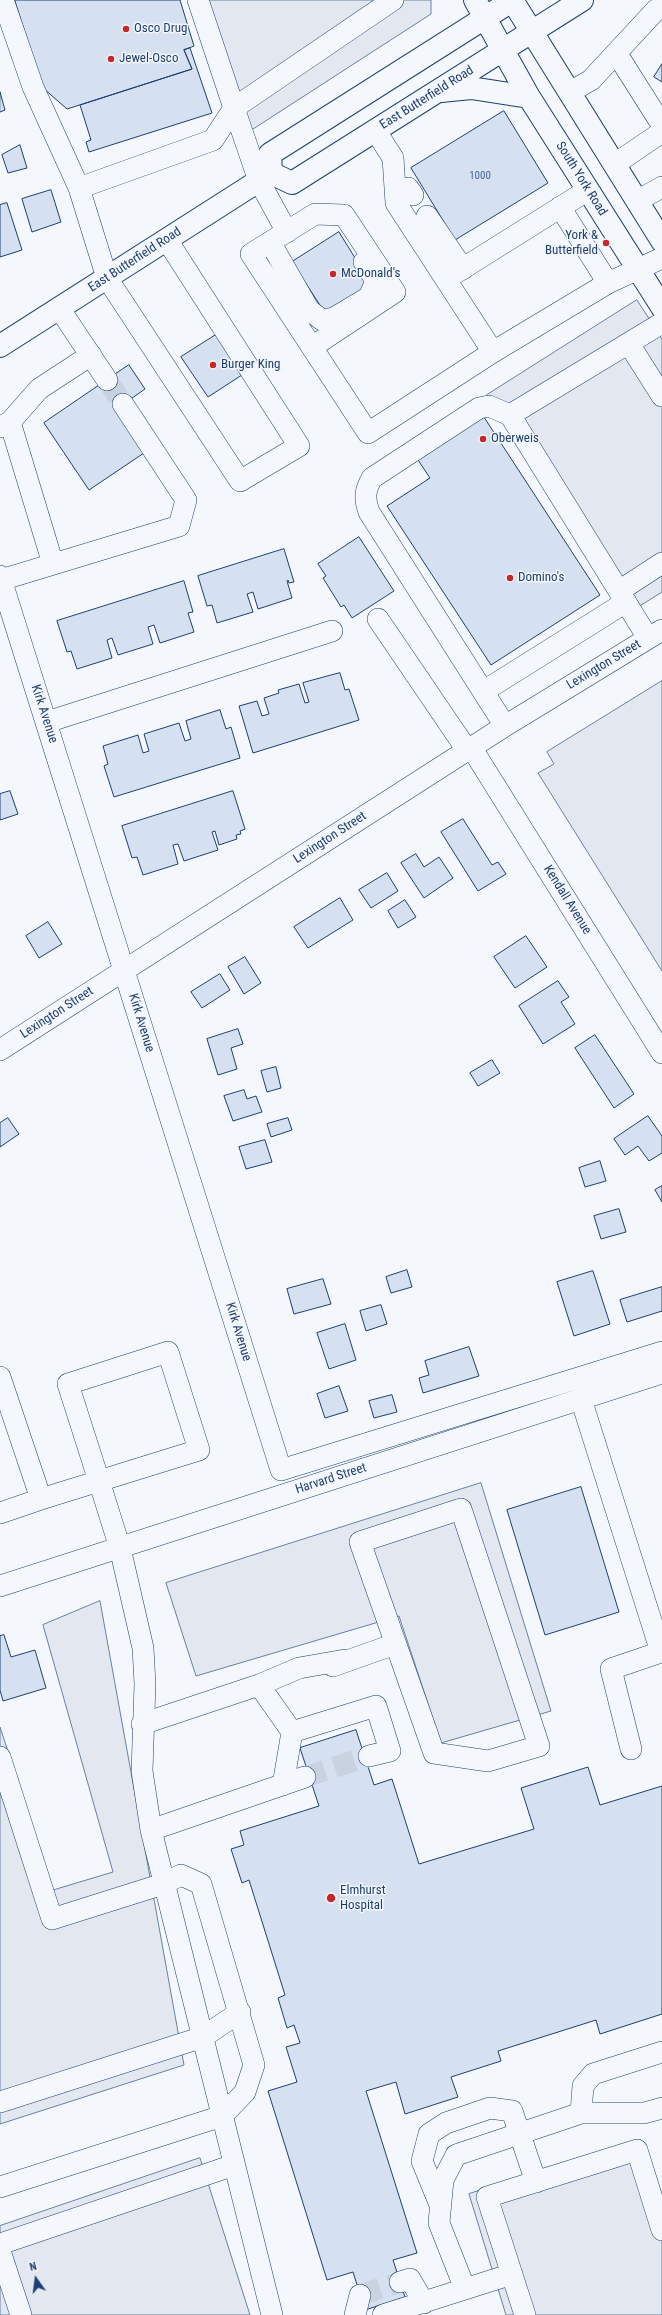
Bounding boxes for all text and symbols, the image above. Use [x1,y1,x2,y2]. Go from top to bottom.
place label: Osco Drug [134,21,187,37]
marker: Osco Drug [121,24,131,34]
place label: Jewel-Osco [119,51,178,67]
marker: Jewel-Osco [106,54,116,64]
street label: East Butterfield Road [377,63,477,133]
street label: South York Road [552,139,610,219]
house number: 1000 [469,169,491,183]
street label: East Butterfield Road [86,224,184,296]
place label: York & Butterfield [545,228,598,259]
marker: York & Butterfield [601,238,611,248]
place label: McDonald's [341,266,400,282]
marker: McDonald's [328,269,338,279]
place label: Burger King [221,357,280,373]
marker: Burger King [208,360,218,370]
place label: Oberweis [491,431,539,447]
marker: Oberweis [478,434,488,444]
place label: Domino's [518,570,564,586]
marker: Domino's [505,573,515,583]
street label: Lexington Street [564,637,644,693]
street label: Kirk Avenue [27,683,61,745]
street label: Lexington Street [291,809,369,867]
street label: Kendall Avenue [540,863,594,937]
street label: Lexington Street [18,984,96,1042]
street label: Kirk Avenue [125,992,157,1054]
street label: Kirk Avenue [222,1301,254,1363]
street label: Harvard Street [293,1460,369,1498]
place label: Elmhurst Hospital [340,1883,386,1914]
marker: Elmhurst Hospital [325,1892,337,1904]
north arrow [16,2259,56,2299]
text: N [28,2260,38,2274]

